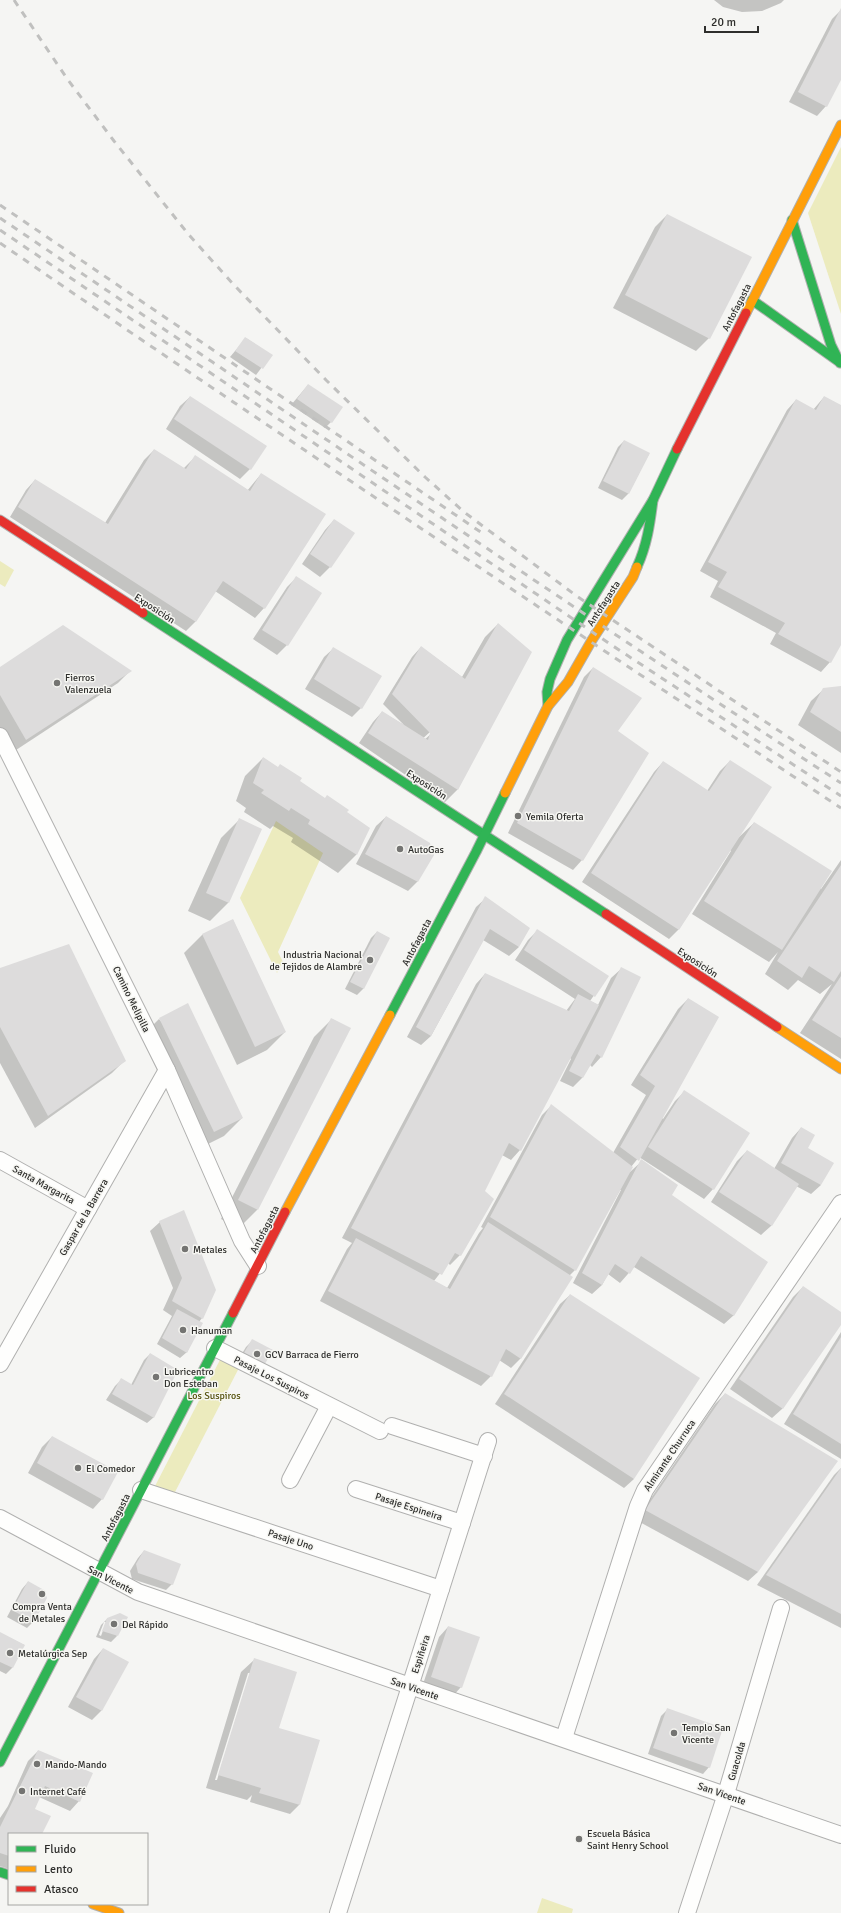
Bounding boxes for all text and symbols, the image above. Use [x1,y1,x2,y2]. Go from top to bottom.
scale bar [705,8,758,34]
text: 20 m [711,15,736,30]
street label: Antofagasta [720,282,754,333]
street label: Antofagasta [585,579,623,629]
street label: Exposición [132,591,177,626]
place label: Fierros Valenzuela [65,672,112,696]
marker: Fierros Valenzuela [52,678,62,688]
street label: Exposición [404,767,449,802]
marker: Yemila Oferta [513,811,523,821]
place label: Yemila Oferta [526,811,584,823]
marker: AutoGas [395,844,405,854]
place label: AutoGas [408,844,445,856]
street label: Antofagasta [399,917,434,968]
street label: Exposición [675,945,720,980]
place label: Industria Nacional de Tejidos de Alambre [270,949,362,973]
marker: Industria Nacional de Tejidos de Alambre [365,955,375,965]
street label: Camino Melipilla [110,964,152,1034]
street label: Santa Margarita [10,1163,77,1207]
street label: Gaspar de la Barrera [57,1177,111,1258]
street label: Antofagasta [248,1204,282,1255]
marker: Metales [180,1244,190,1254]
place label: Metales [193,1244,227,1256]
marker: Hanuman [178,1325,188,1335]
place label: Hanuman [191,1325,232,1337]
marker: GCV Barraca de Fierro [252,1349,262,1359]
place label: GCV Barraca de Fierro [265,1349,359,1361]
street label: Pasaje Los Suspiros [232,1354,312,1402]
place label: Lubricentro Don Esteban [164,1366,218,1390]
marker: Lubricentro Don Esteban [151,1372,161,1382]
park label: Los Suspiros [187,1390,241,1402]
street label: Almirante Churruca [641,1417,698,1494]
marker: El Comedor [73,1463,83,1473]
place label: El Comedor [86,1463,135,1475]
street label: Pasaje Espineira [374,1490,444,1523]
street label: Antofagasta [99,1492,133,1543]
street label: Pasaje Uno [266,1527,315,1553]
street label: San Vicente [85,1563,136,1597]
marker: Compra Venta de Metales [37,1589,47,1599]
place label: Compra Venta de Metales [12,1601,72,1625]
marker: Del Rápido [109,1619,119,1629]
place label: Del Rápido [122,1619,168,1631]
street label: Espiñeira [409,1633,433,1675]
marker: Metalúrgica Sep [5,1648,15,1658]
place label: Metalúrgica Sep [18,1648,87,1660]
street label: San Vicente [389,1675,440,1703]
place label: Templo San Vicente [682,1722,731,1746]
marker: Templo San Vicente [669,1728,679,1738]
street label: Guacolda [726,1740,748,1782]
marker: Mando-Mando [32,1759,42,1769]
place label: Mando-Mando [45,1759,107,1771]
street label: San Vicente [696,1780,747,1808]
marker: Internet Café [17,1786,27,1796]
place label: Internet Café [30,1786,86,1798]
place label: Escuela Básica Saint Henry School [587,1828,669,1852]
legend [8,1833,148,1905]
marker: Escuela Básica Saint Henry School [574,1834,584,1844]
text: Fluido [44,1842,76,1857]
text: Lento [44,1862,73,1877]
text: Atasco [44,1882,79,1897]

